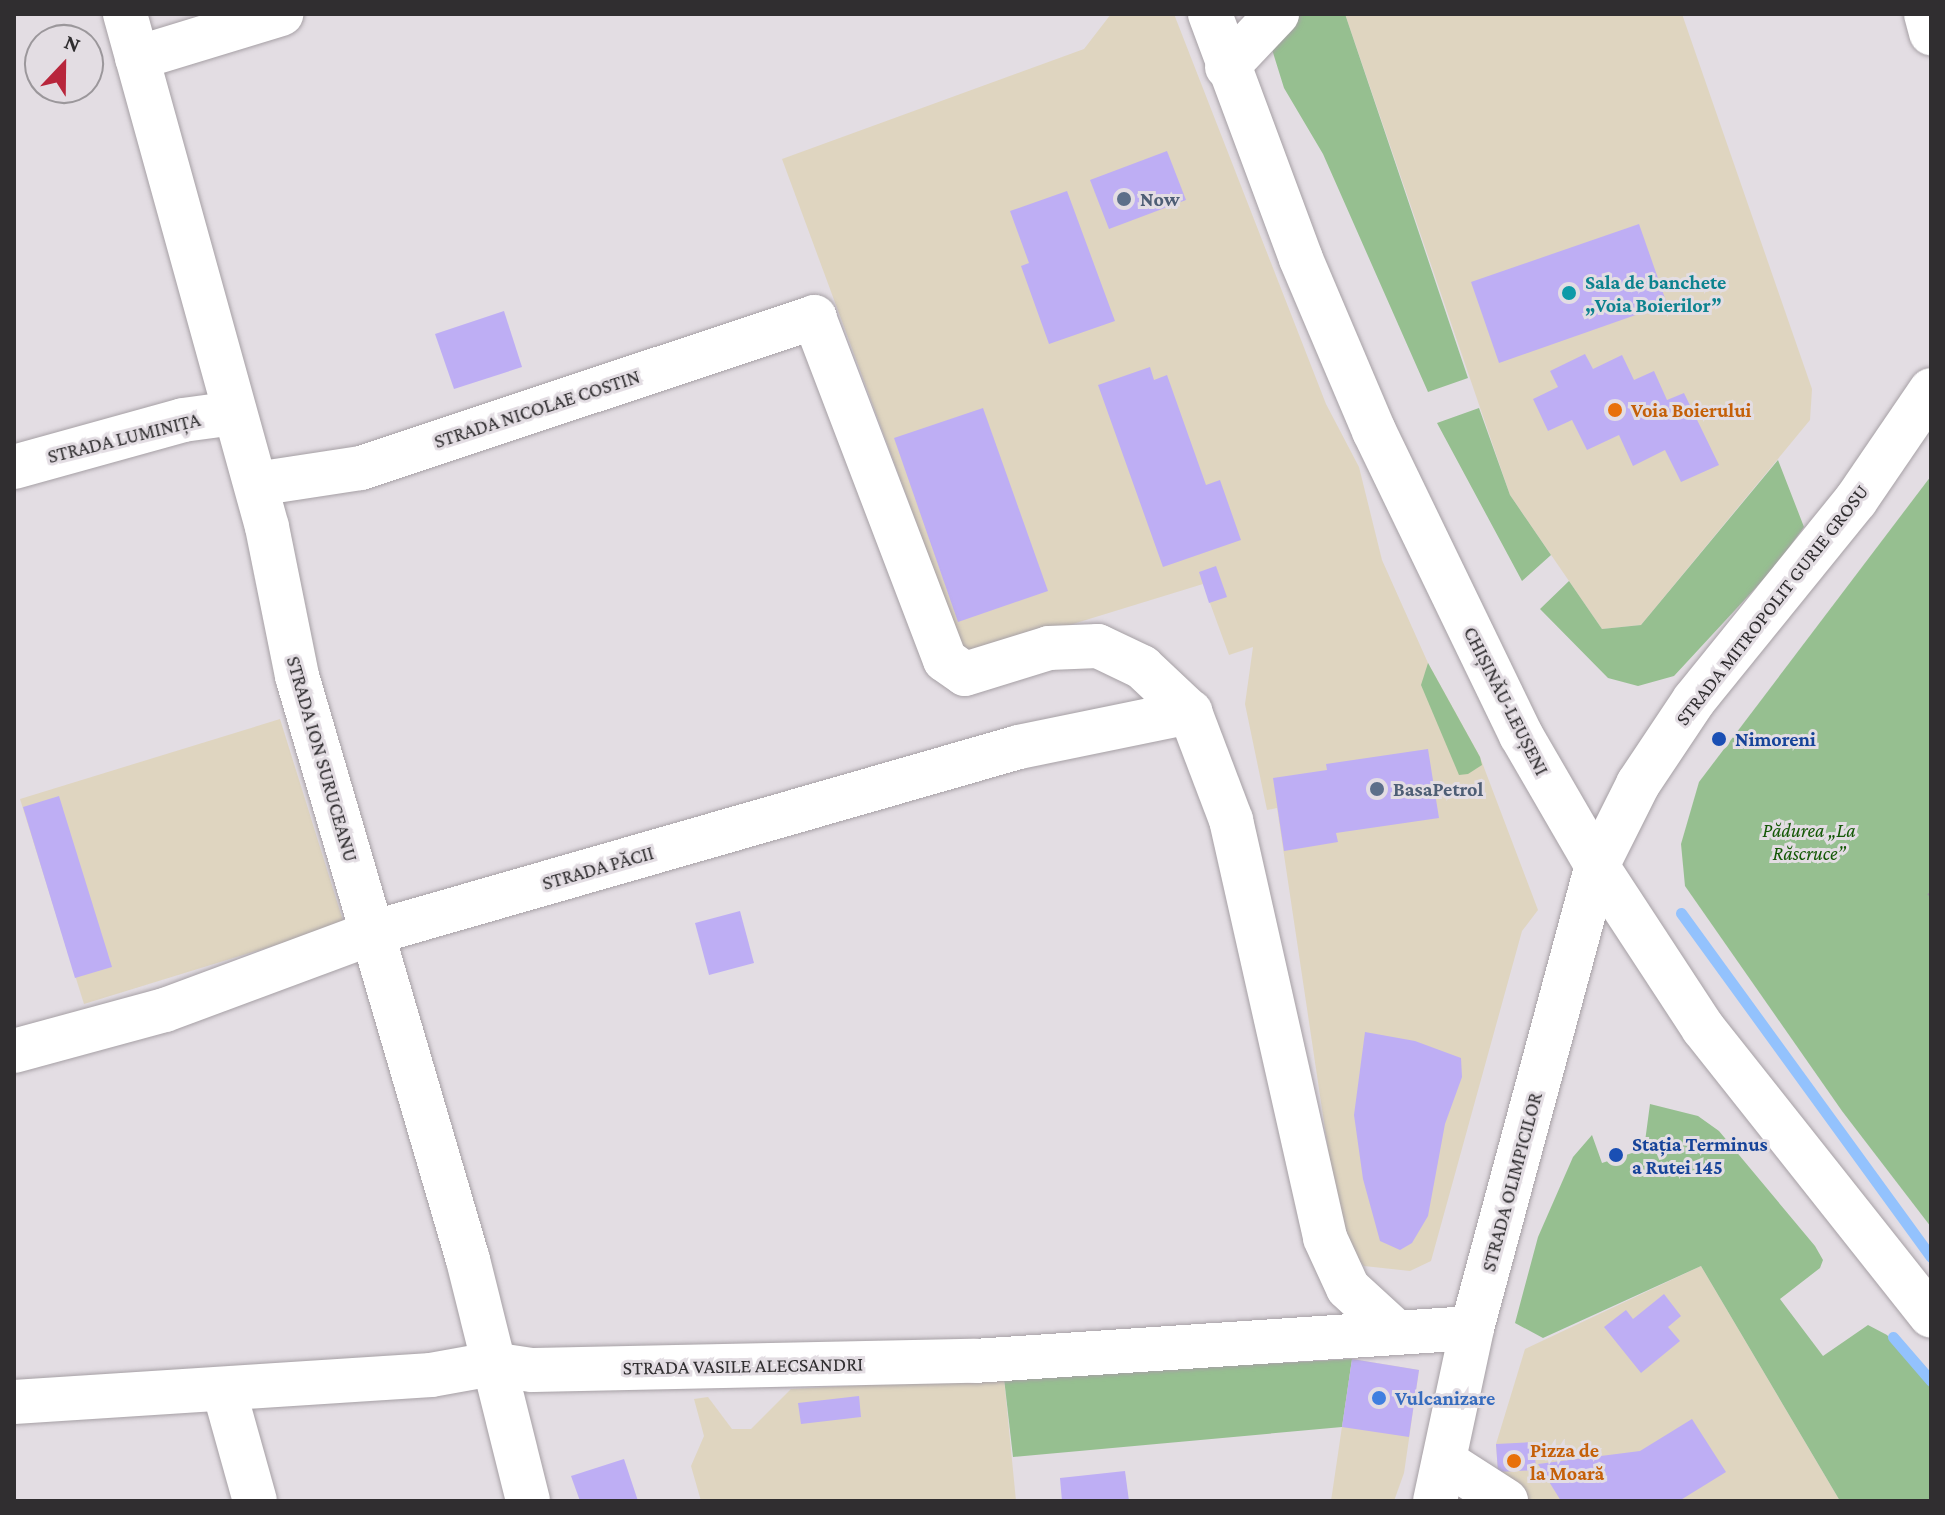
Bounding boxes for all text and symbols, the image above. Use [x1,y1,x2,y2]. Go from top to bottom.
north arrow [24,24,104,104]
text: N [61,29,84,58]
place label: Now [1140,187,1180,211]
marker: Now [1115,190,1133,208]
place label: Sala de banchete „Voia Boierilor” [1585,270,1726,317]
marker: Sala de banchete „Voia Boierilor” [1560,284,1578,302]
street label: STRADA NICOLAE COSTIN [431,364,643,454]
place label: Voia Boierului [1631,398,1751,422]
marker: Voia Boierului [1606,401,1624,419]
street label: STRADA LUMINIȚA [45,407,203,469]
street label: STRADA MITROPOLIT GURIE GROSU [1671,480,1873,730]
street label: CHIȘINĂU-LEUȘENI [1458,623,1554,779]
street label: STRADA ION SURUCEANU [281,653,363,865]
place label: Nimoreni [1735,727,1816,751]
marker: Nimoreni [1710,730,1728,748]
place label: BasaPetrol [1393,777,1483,801]
marker: BasaPetrol [1368,780,1386,798]
park label: Pădurea „La Răscruce” [1762,819,1856,866]
street label: STRADA PĂCII [539,841,657,895]
street label: STRADA OLIMPICILOR [1477,1090,1547,1274]
place label: Stația Terminus a Rutei 145 [1632,1132,1768,1179]
marker: Stația Terminus a Rutei 145 [1607,1146,1625,1164]
street label: STRADA VASILE ALECSANDRI [623,1352,863,1380]
place label: Vulcanizare [1395,1386,1495,1410]
marker: Vulcanizare [1370,1389,1388,1407]
place label: Pizza de la Moară [1530,1438,1604,1485]
marker: Pizza de la Moară [1505,1452,1523,1470]

